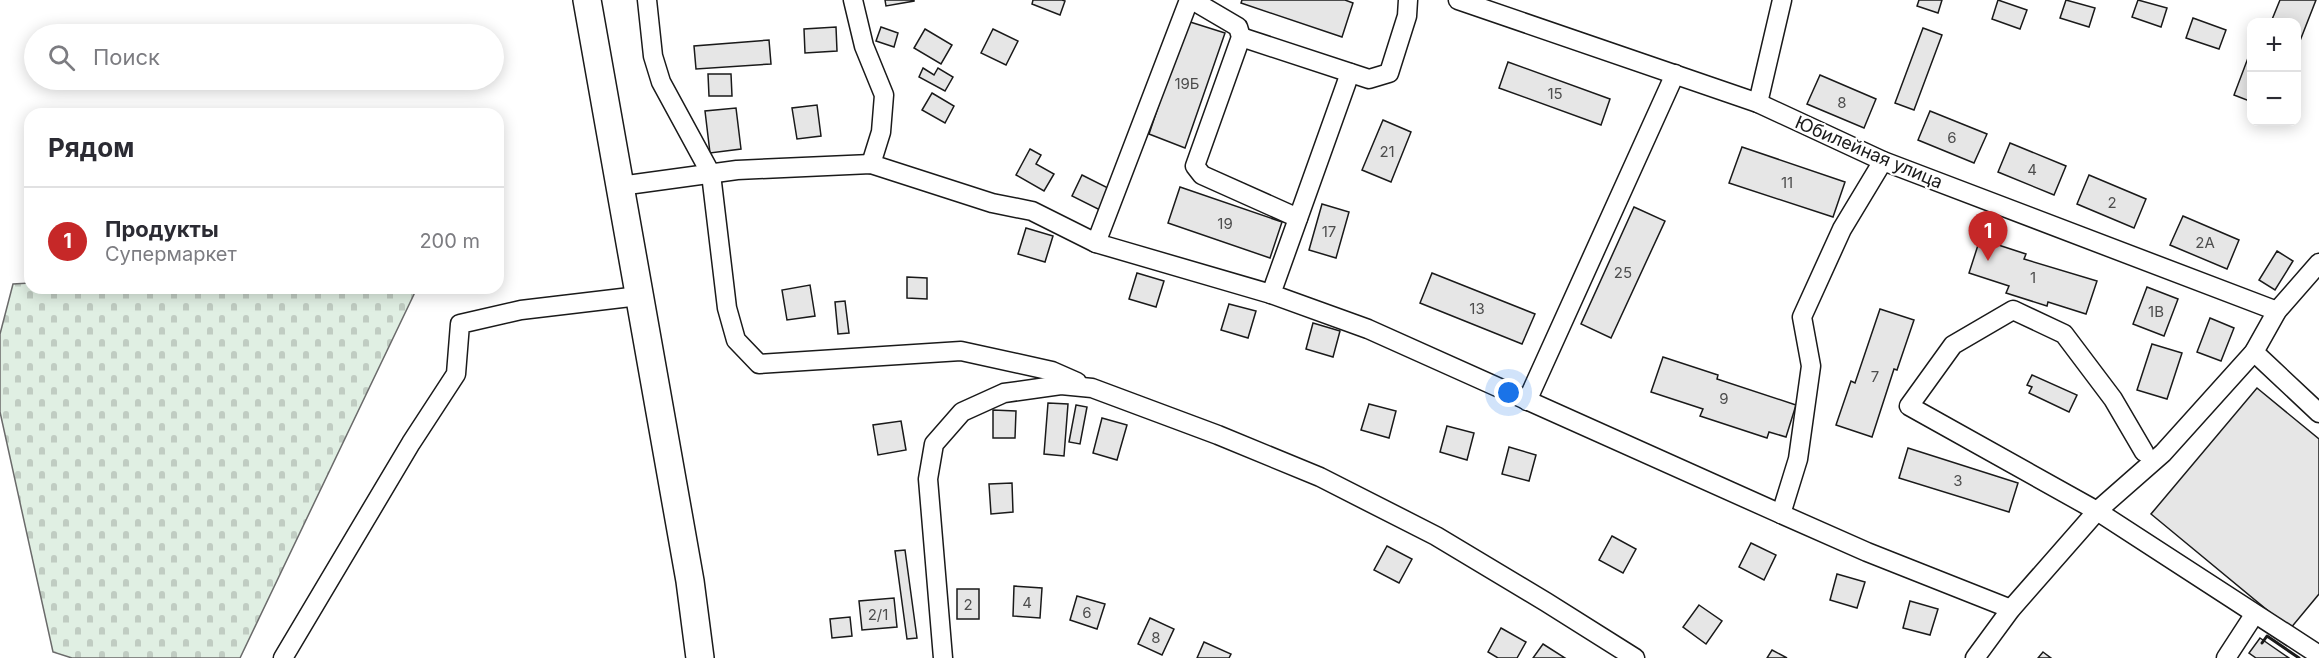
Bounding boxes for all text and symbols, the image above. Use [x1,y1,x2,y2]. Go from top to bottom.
map controls [2247,18,2301,126]
button: + [2247,18,2301,72]
search box [24,24,504,90]
icon: search [45,41,78,74]
text: Поиск [93,44,160,70]
button: − [2247,72,2301,126]
house number: 19Б [1174,74,1200,93]
house number: 15 [1547,84,1563,103]
house number: 8 [1837,93,1847,112]
street label: Юбилейная улица [1792,111,1946,193]
house number: 6 [1947,128,1957,147]
text: Рядом [48,132,134,163]
house number: 21 [1379,142,1395,161]
house number: 4 [2027,160,2037,179]
house number: 11 [1781,173,1793,192]
house number: 2 [2107,193,2117,212]
pin: 1 [1968,212,2008,261]
house number: 19 [1217,214,1233,233]
text: Продукты [105,216,219,242]
house number: 17 [1322,222,1336,241]
text: 1 [63,229,72,253]
text: 200 m [419,229,480,253]
house number: 2А [2195,233,2215,252]
text: Супермаркет [105,242,237,266]
house number: 25 [1614,263,1632,282]
house number: 1 [2030,268,2036,287]
house number: 13 [1469,299,1485,318]
house number: 1В [2148,302,2164,321]
house number: 7 [1871,367,1879,386]
your location [1494,378,1523,407]
house number: 9 [1719,389,1729,408]
house number: 3 [1953,471,1963,490]
house number: 4 [1022,593,1032,612]
house number: 2 [963,595,973,614]
house number: 6 [1082,603,1092,622]
house number: 2/1 [868,605,888,624]
house number: 8 [1151,628,1161,647]

